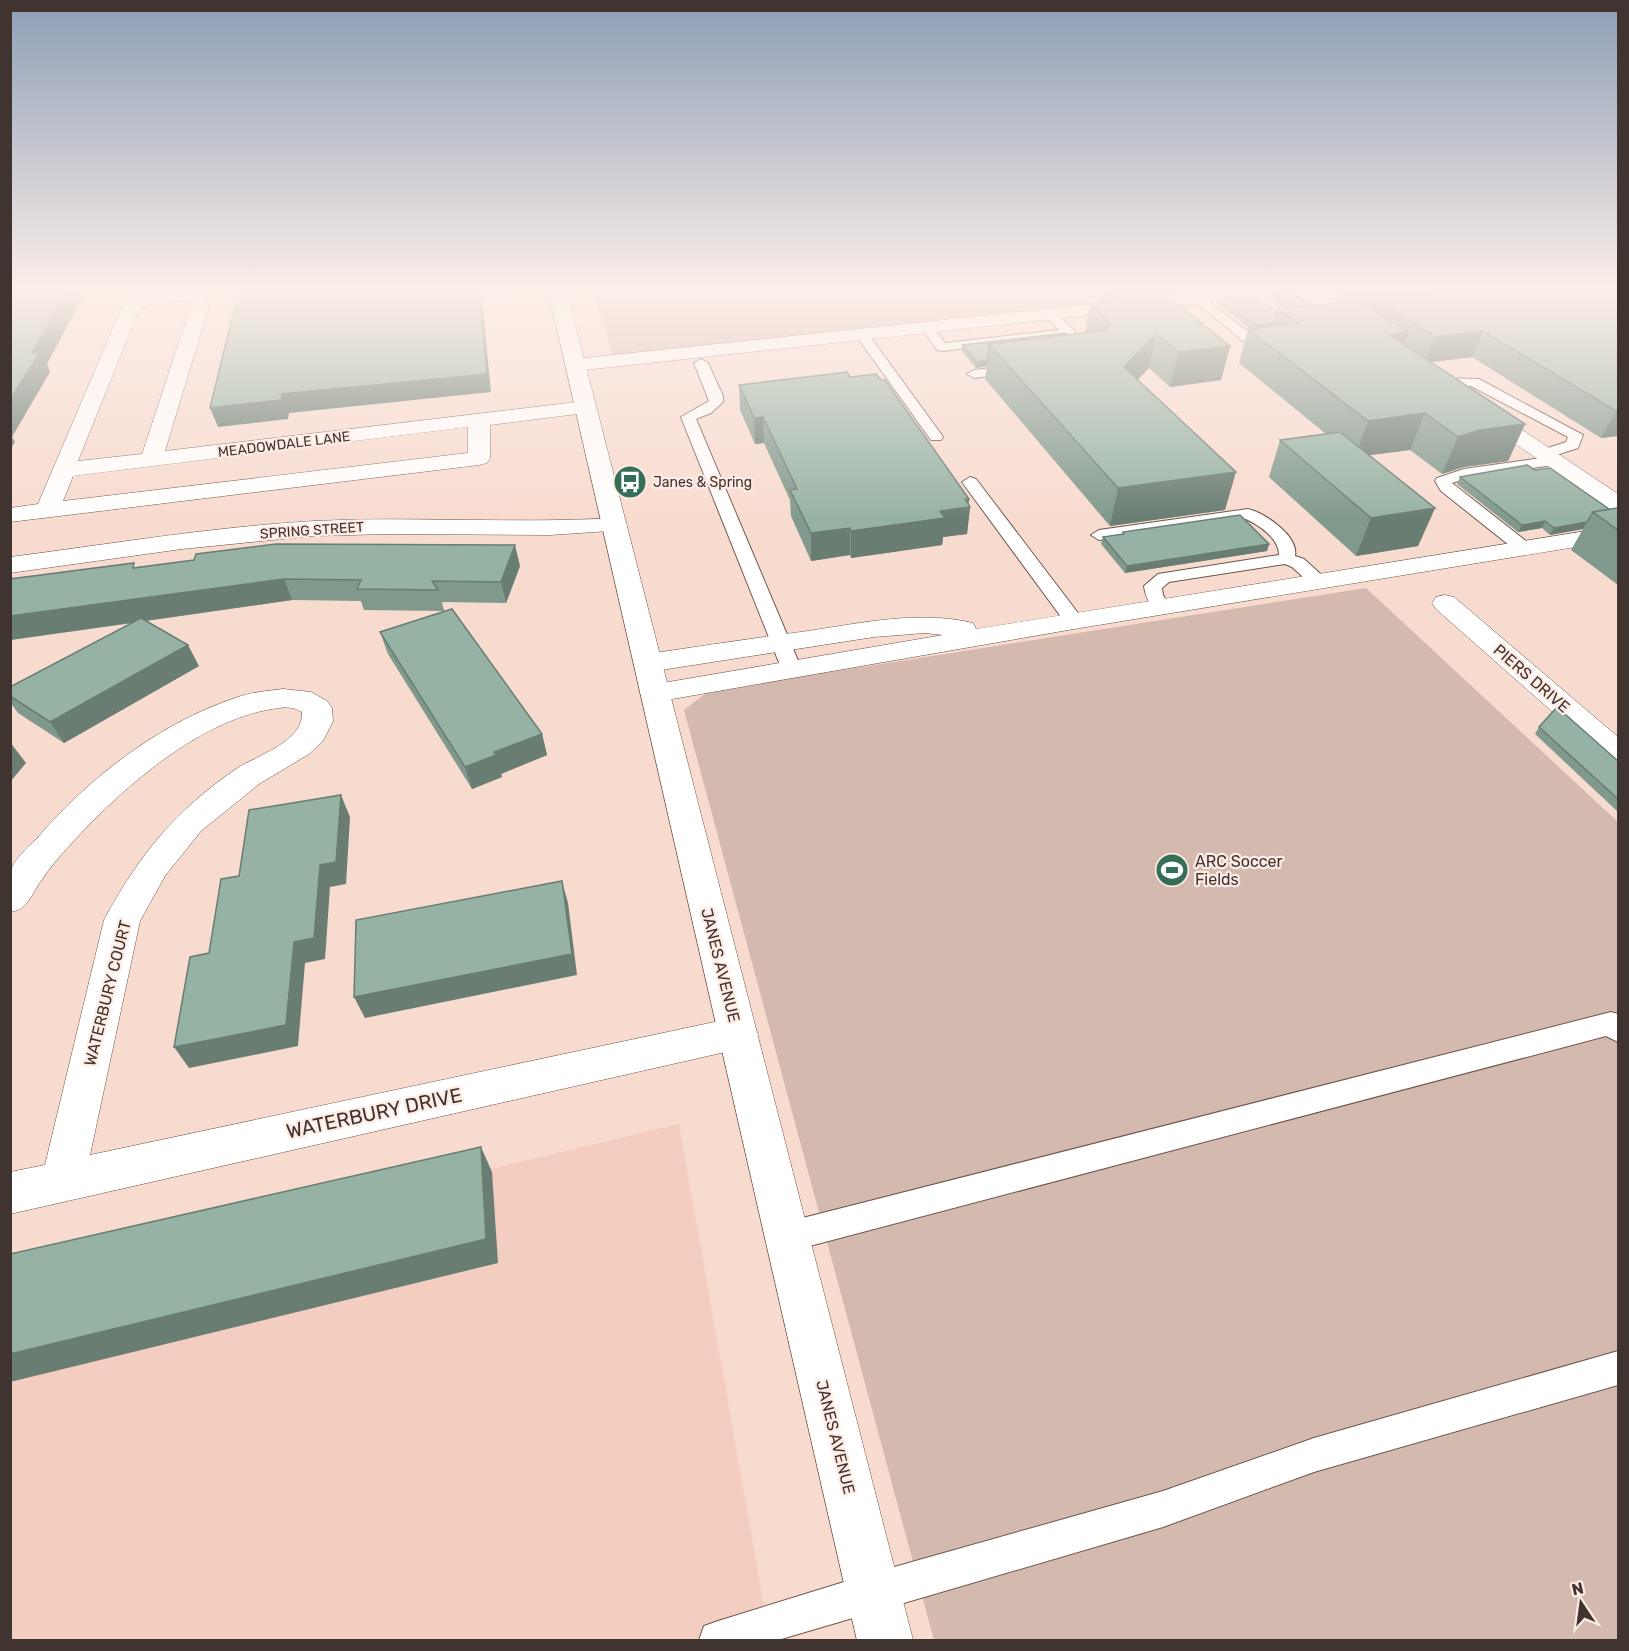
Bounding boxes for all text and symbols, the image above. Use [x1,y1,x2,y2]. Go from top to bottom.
street label: MEADOWDALE LANE [217,428,351,461]
bus stop icon: Janes & Spring [612,464,648,500]
place label: Janes & Spring [653,474,752,491]
street label: SPRING STREET [259,518,365,543]
street label: PIERS DRIVE [1490,640,1574,717]
sports icon: ARC Soccer Fields [1154,852,1190,888]
place label: ARC Soccer Fields [1195,852,1283,889]
street label: JANES AVENUE [697,906,744,1024]
street label: WATERBURY COURT [80,918,135,1068]
street label: WATERBURY DRIVE [284,1083,464,1143]
street label: JANES AVENUE [812,1378,859,1496]
north arrow [1551,1573,1611,1633]
text: N [1570,1578,1585,1599]

